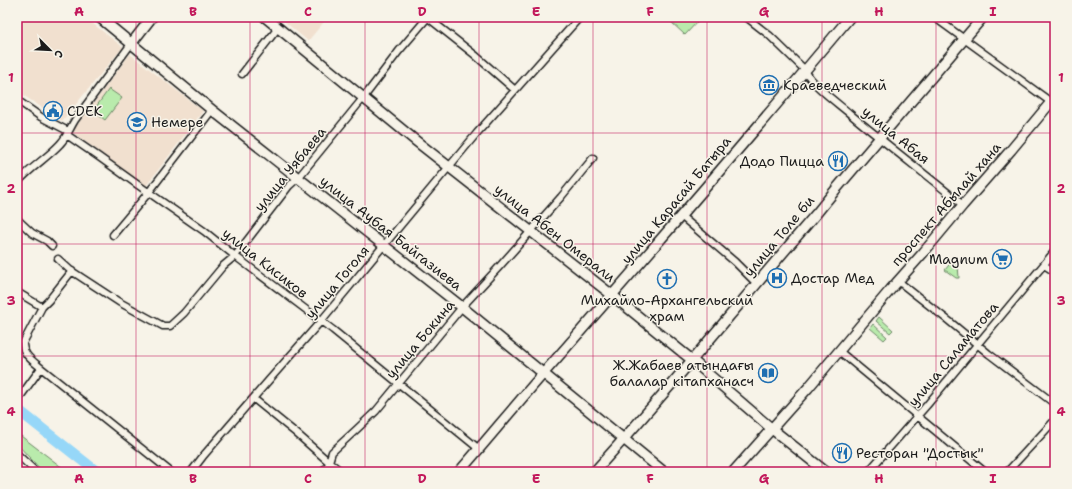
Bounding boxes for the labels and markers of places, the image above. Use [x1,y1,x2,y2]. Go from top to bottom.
museum icon: Краеведческий [758,74,780,96]
place label: Краеведческий [783,76,887,94]
public building icon: CDEK [42,100,64,122]
place label: CDEK [67,102,103,120]
school or university icon: Немере [126,111,148,133]
place label: Немере [151,113,204,131]
restaurant icon: Додо Пицца [827,150,849,172]
place label: Додо Пицца [740,152,824,170]
supermarket icon: Magnum [991,248,1013,270]
place label: Magnum [929,250,988,268]
hospital icon: Достар Мед [766,267,788,289]
church icon: Михайло-Архангельский храм [656,268,678,290]
place label: Достар Мед [791,269,875,287]
place label: Михайло-Архангельский храм [581,291,753,325]
place label: Ж.Жабаев атындағы балалар кітапханасч [610,356,754,390]
library icon: Ж.Жабаев атындағы балалар кітапханасч [757,362,779,384]
restaurant icon: Ресторан "Достык" [831,442,853,464]
place label: Ресторан "Достык" [856,444,984,462]

